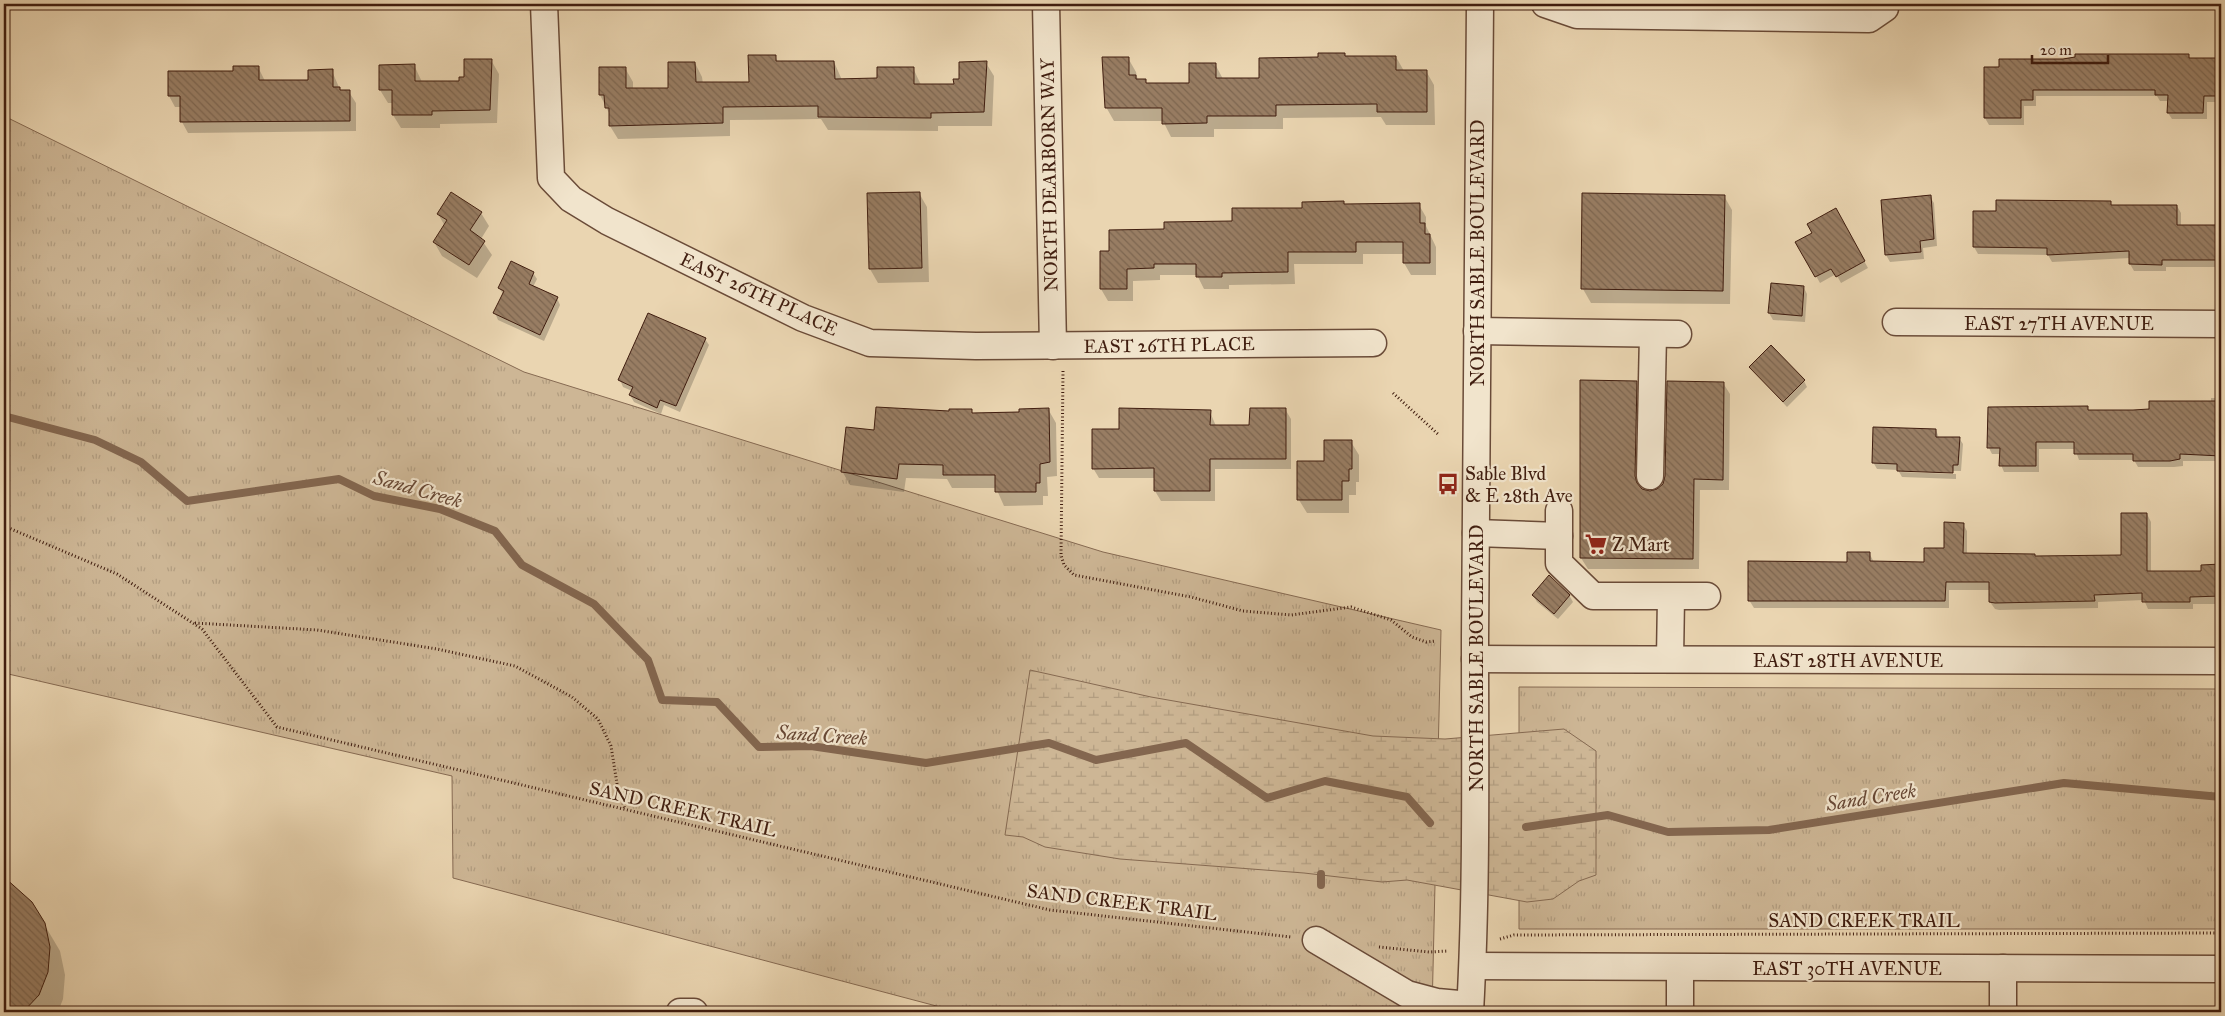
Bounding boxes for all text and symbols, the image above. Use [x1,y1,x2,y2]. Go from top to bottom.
scale bar [2032,32,2109,64]
text: 20 m [2040,41,2072,59]
street label: NORTH DEARBORN WAY [1035,57,1063,292]
street label: NORTH SABLE BOULEVARD [1466,119,1489,387]
street label: EAST 26TH PLACE [676,247,842,341]
street label: EAST 27TH AVENUE [1964,312,2154,335]
street label: EAST 26TH PLACE [1083,332,1255,358]
place label: Sable Blvd & E 28th Ave [1465,462,1573,507]
water label: Sand Creek [370,465,465,513]
bus stop icon: Sable Blvd & E 28th Ave [1435,471,1461,497]
street label: NORTH SABLE BOULEVARD [1465,524,1488,792]
supermarket icon: Z Mart [1583,531,1609,557]
place label: Z Mart [1612,533,1670,556]
street label: EAST 28TH AVENUE [1753,649,1944,672]
water label: Sand Creek [775,720,868,750]
street label: SAND CREEK TRAIL [587,776,779,842]
water label: Sand Creek [1823,778,1918,816]
street label: SAND CREEK TRAIL [1026,879,1218,925]
street label: SAND CREEK TRAIL [1768,909,1960,932]
street label: EAST 30TH AVENUE [1752,957,1942,980]

